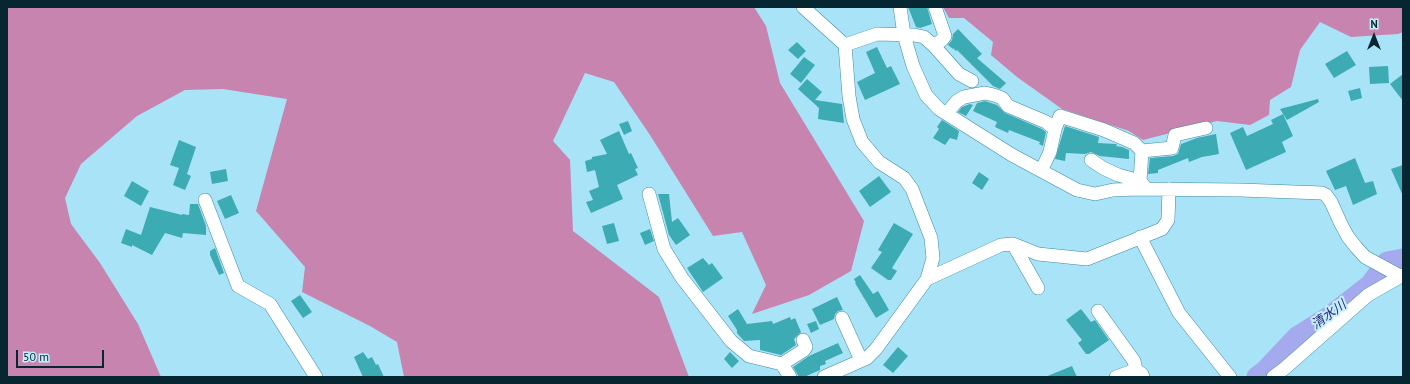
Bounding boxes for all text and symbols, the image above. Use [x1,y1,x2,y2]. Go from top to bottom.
north arrow [1354,16,1394,56]
text: N [1370,17,1378,31]
water label: 清水川 [1309,297,1349,333]
scale bar [18,342,106,368]
text: 50 m [23,349,49,364]

